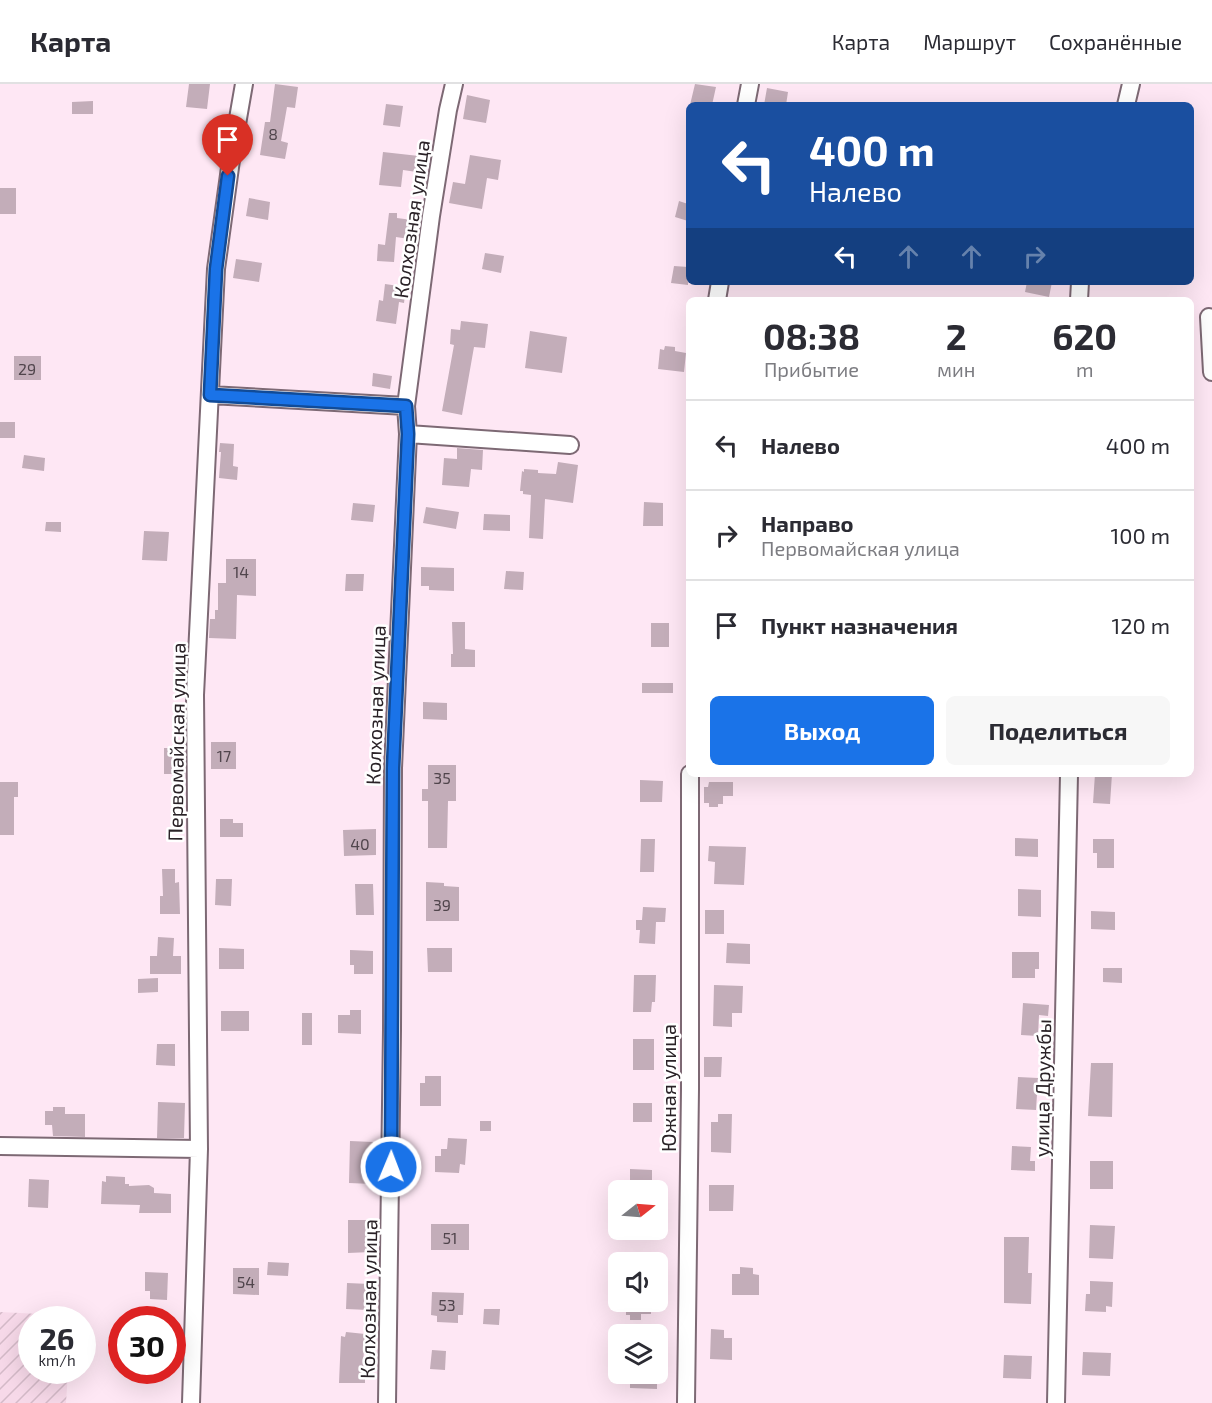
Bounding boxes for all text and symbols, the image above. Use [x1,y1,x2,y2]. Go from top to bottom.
text: Карта [30,24,111,58]
text: Карта [832,29,890,54]
text: Маршрут [923,29,1016,54]
text: Сохранённые [1049,29,1182,54]
pin [202,114,253,176]
icon: arrive [211,123,244,156]
house number: 8 [268,124,278,143]
text: 400 m [809,124,935,174]
icon: left [710,126,788,204]
street label: Колхозная улица [388,138,435,300]
text: Налево [809,175,902,207]
icon: left [829,240,862,273]
icon: ahead [892,240,925,273]
icon: ahead [955,240,988,273]
icon: right [1018,240,1051,273]
text: 08:38 [763,314,860,357]
text: 2 [946,314,967,357]
text: 620 [1052,314,1117,357]
text: Прибытие [764,357,859,381]
text: мин [937,357,975,381]
text: m [1076,357,1093,381]
house number: 29 [18,359,36,378]
icon: left [710,429,743,462]
text: Налево [761,432,840,458]
text: 400 m [1106,432,1170,458]
text: Направо [761,510,854,536]
icon: right [710,519,743,552]
text: 100 m [1111,522,1170,548]
text: Первомайская улица [761,536,960,560]
house number: 14 [233,562,249,581]
icon: arrive [710,609,743,642]
text: Пункт назначения [761,612,958,638]
text: 120 m [1111,612,1170,638]
street label: Колхозная улица [360,625,391,785]
street label: Первомайская улица [162,642,191,842]
button: Выход [710,696,934,765]
button: Поделиться [946,696,1170,765]
house number: 17 [217,746,231,765]
house number: 35 [433,768,451,787]
house number: 40 [350,834,370,853]
house number: 39 [433,895,451,914]
street label: улица Дружбы [1029,1019,1056,1157]
street label: Южная улица [656,1024,681,1152]
position arrow [359,1135,423,1199]
north arrow [608,1180,668,1240]
map controls [608,1180,668,1384]
street label: Колхозная улица [355,1219,382,1379]
house number: 51 [443,1228,457,1247]
button: sound [608,1252,668,1312]
house number: 54 [237,1272,255,1291]
house number: 53 [438,1295,456,1314]
speed limit sign: 30 [108,1306,186,1384]
text: 26 [39,1320,75,1356]
button: layers [608,1324,668,1384]
text: km/h [38,1351,76,1369]

